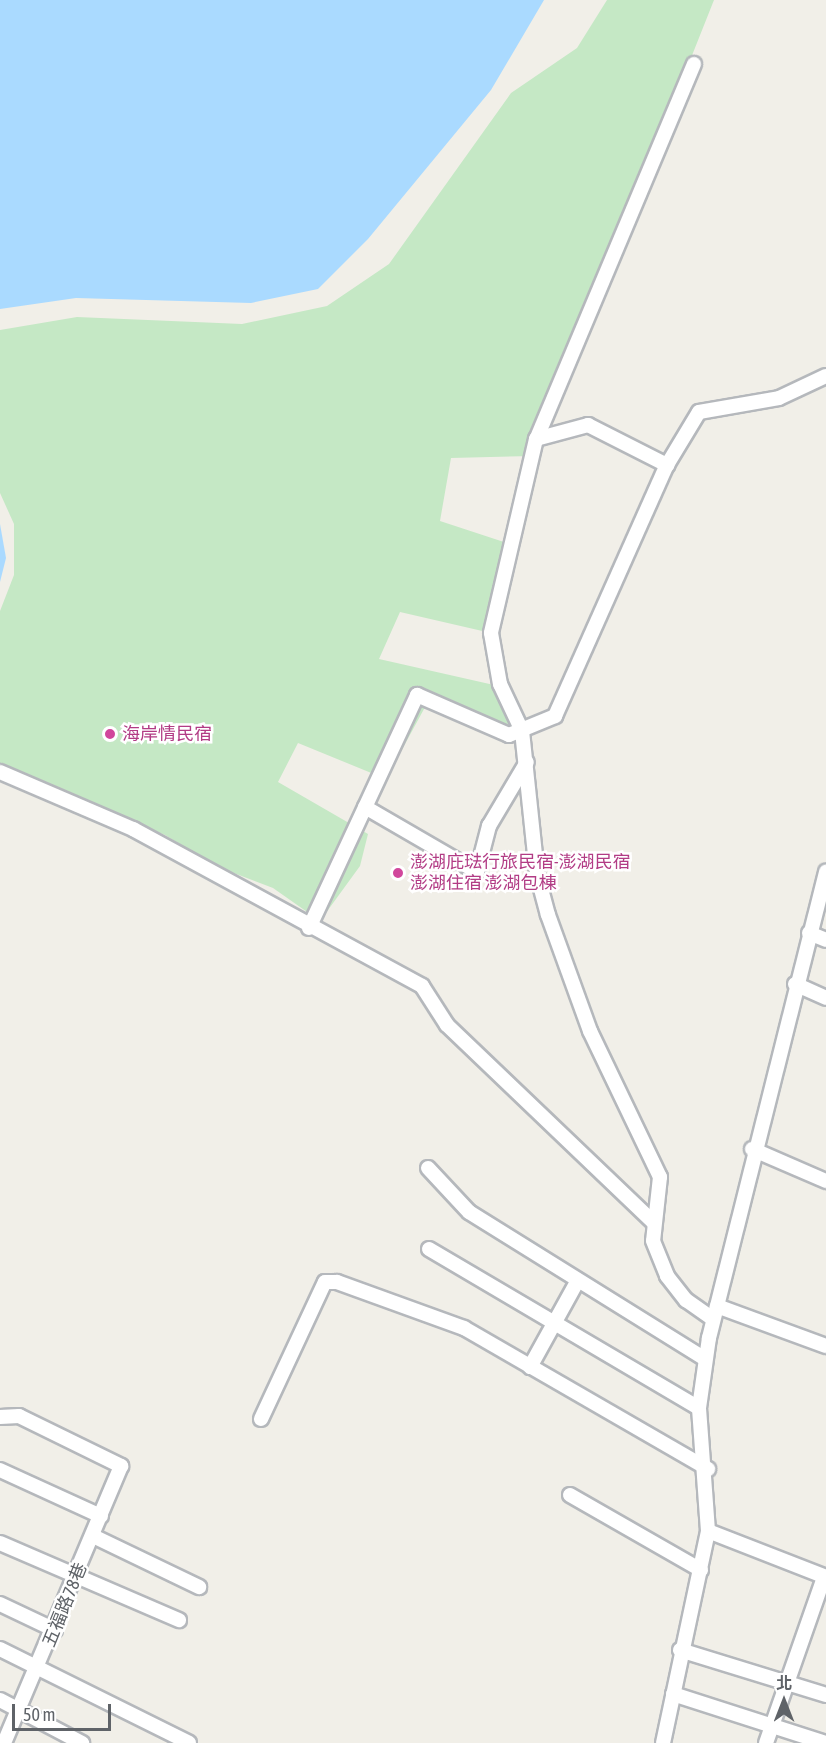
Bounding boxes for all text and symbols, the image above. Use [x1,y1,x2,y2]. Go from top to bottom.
place label: 海岸情民宿 [122,723,212,745]
marker: 海岸情民宿 [103,727,117,741]
place label: 澎湖庇琺行旅民宿-澎湖民宿 澎湖住宿 澎湖包棟 [410,852,630,894]
marker: 澎湖庇琺行旅民宿-澎湖民宿 澎湖住宿 澎湖包棟 [391,866,405,880]
street label: 五福路78巷 [38,1560,92,1650]
north arrow [754,1671,814,1731]
text: 北 [776,1674,792,1692]
scale bar [15,1692,114,1730]
text: 50 m [23,1704,55,1725]

